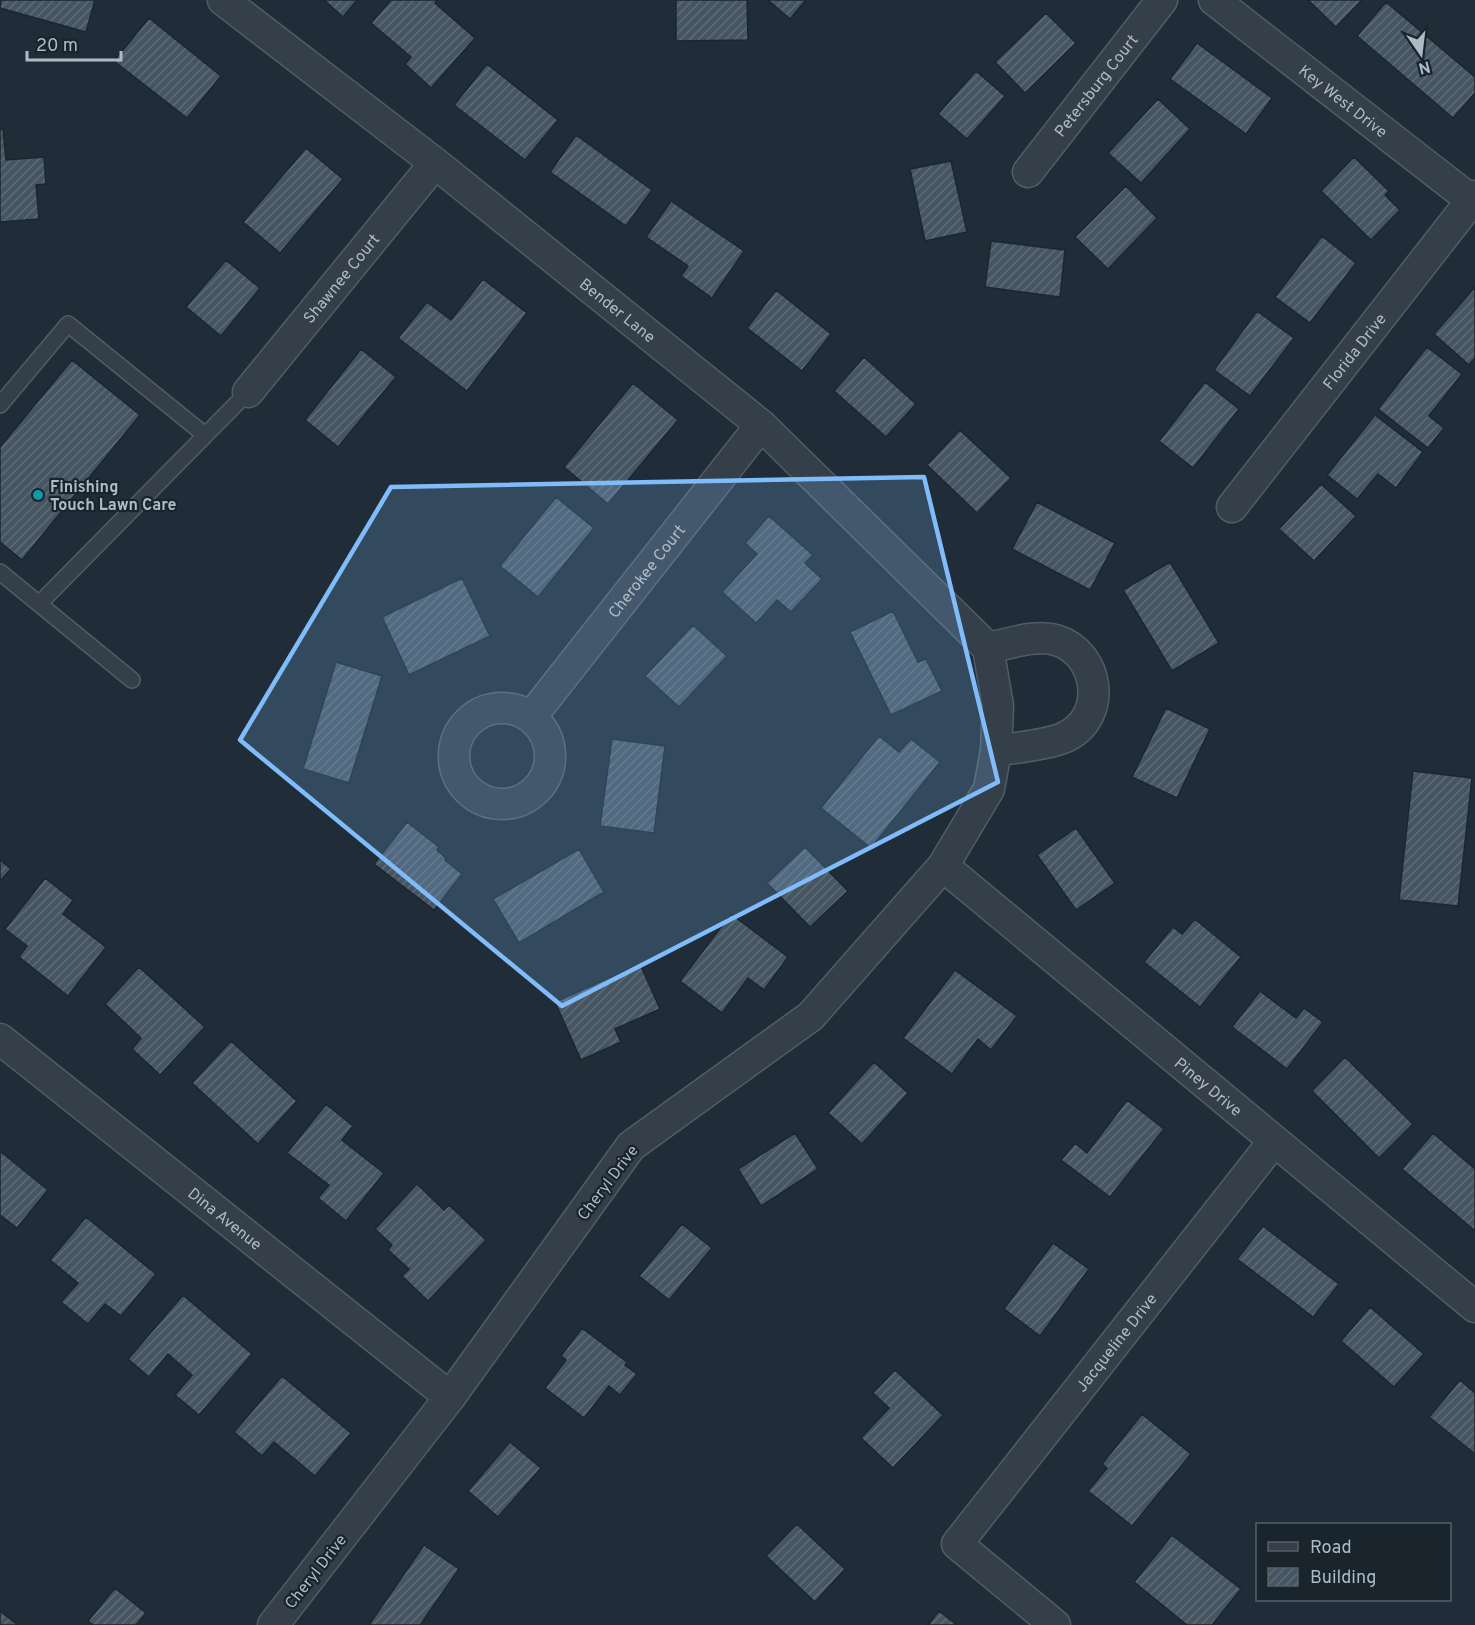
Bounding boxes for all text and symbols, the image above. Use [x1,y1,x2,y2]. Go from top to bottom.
scale bar [27,24,122,62]
north arrow [1391,24,1451,84]
street label: Petersburg Court [1051,31,1143,142]
text: 20 m [36,35,78,58]
text: N [1416,56,1432,78]
street label: Key West Drive [1294,62,1391,143]
street label: Shawnee Court [300,230,385,328]
street label: Bender Lane [575,275,659,348]
street label: Florida Drive [1319,310,1392,394]
place label: Finishing Touch Lawn Care [50,478,177,516]
marker: Finishing Touch Lawn Care [31,488,45,502]
street label: Cherokee Court [605,521,691,623]
street label: Piney Drive [1169,1054,1245,1122]
street label: Cheryl Drive [574,1142,643,1225]
street label: Dina Avenue [183,1184,265,1255]
street label: Jacqueline Drive [1072,1290,1162,1397]
legend [1256,1523,1451,1601]
street label: Cheryl Drive [281,1531,352,1613]
text: Road [1310,1537,1352,1560]
text: Building [1310,1567,1376,1590]

